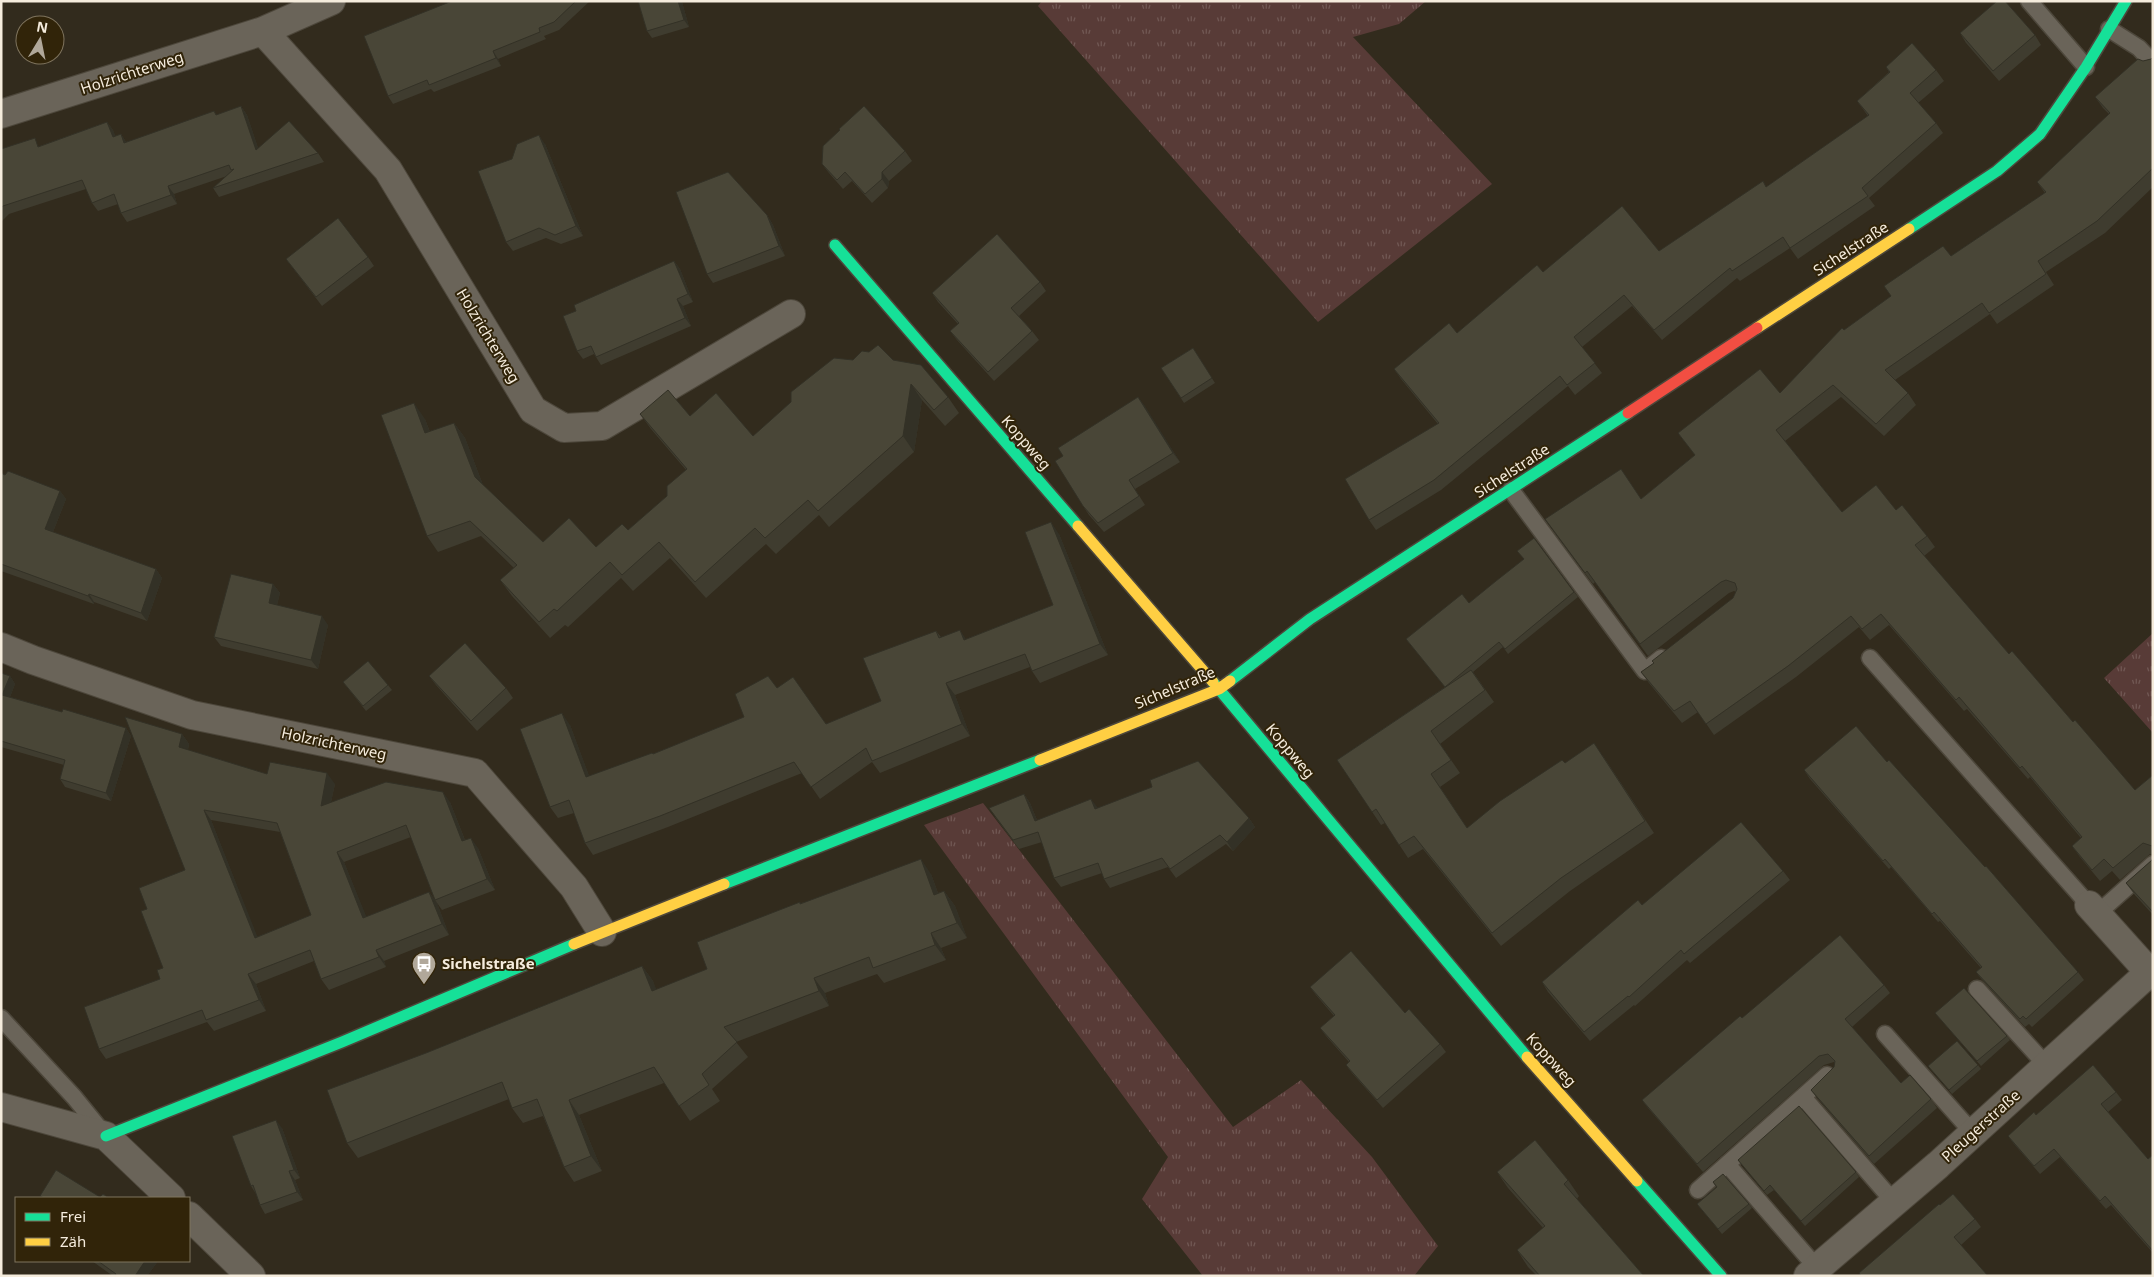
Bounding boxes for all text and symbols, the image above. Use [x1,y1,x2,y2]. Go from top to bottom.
north arrow [15,15,65,65]
text: N [35,16,50,37]
street label: Holzrichterweg [78,46,186,98]
street label: Sichelstraße [1809,216,1892,280]
street label: Holzrichterweg [453,284,525,387]
street label: Koppweg [998,411,1056,474]
street label: Sichelstraße [1470,438,1553,502]
street label: Sichelstraße [1131,661,1218,713]
street label: Koppweg [1262,719,1320,782]
street label: Holzrichterweg [280,722,389,764]
bus stop icon: Sichelstraße [411,951,437,985]
place label: Sichelstraße [442,953,535,973]
street label: Koppweg [1522,1028,1581,1091]
street label: Pleugerstraße [1937,1085,2024,1166]
legend [15,1197,190,1262]
text: Frei [60,1206,86,1226]
text: Zäh [60,1231,86,1251]

